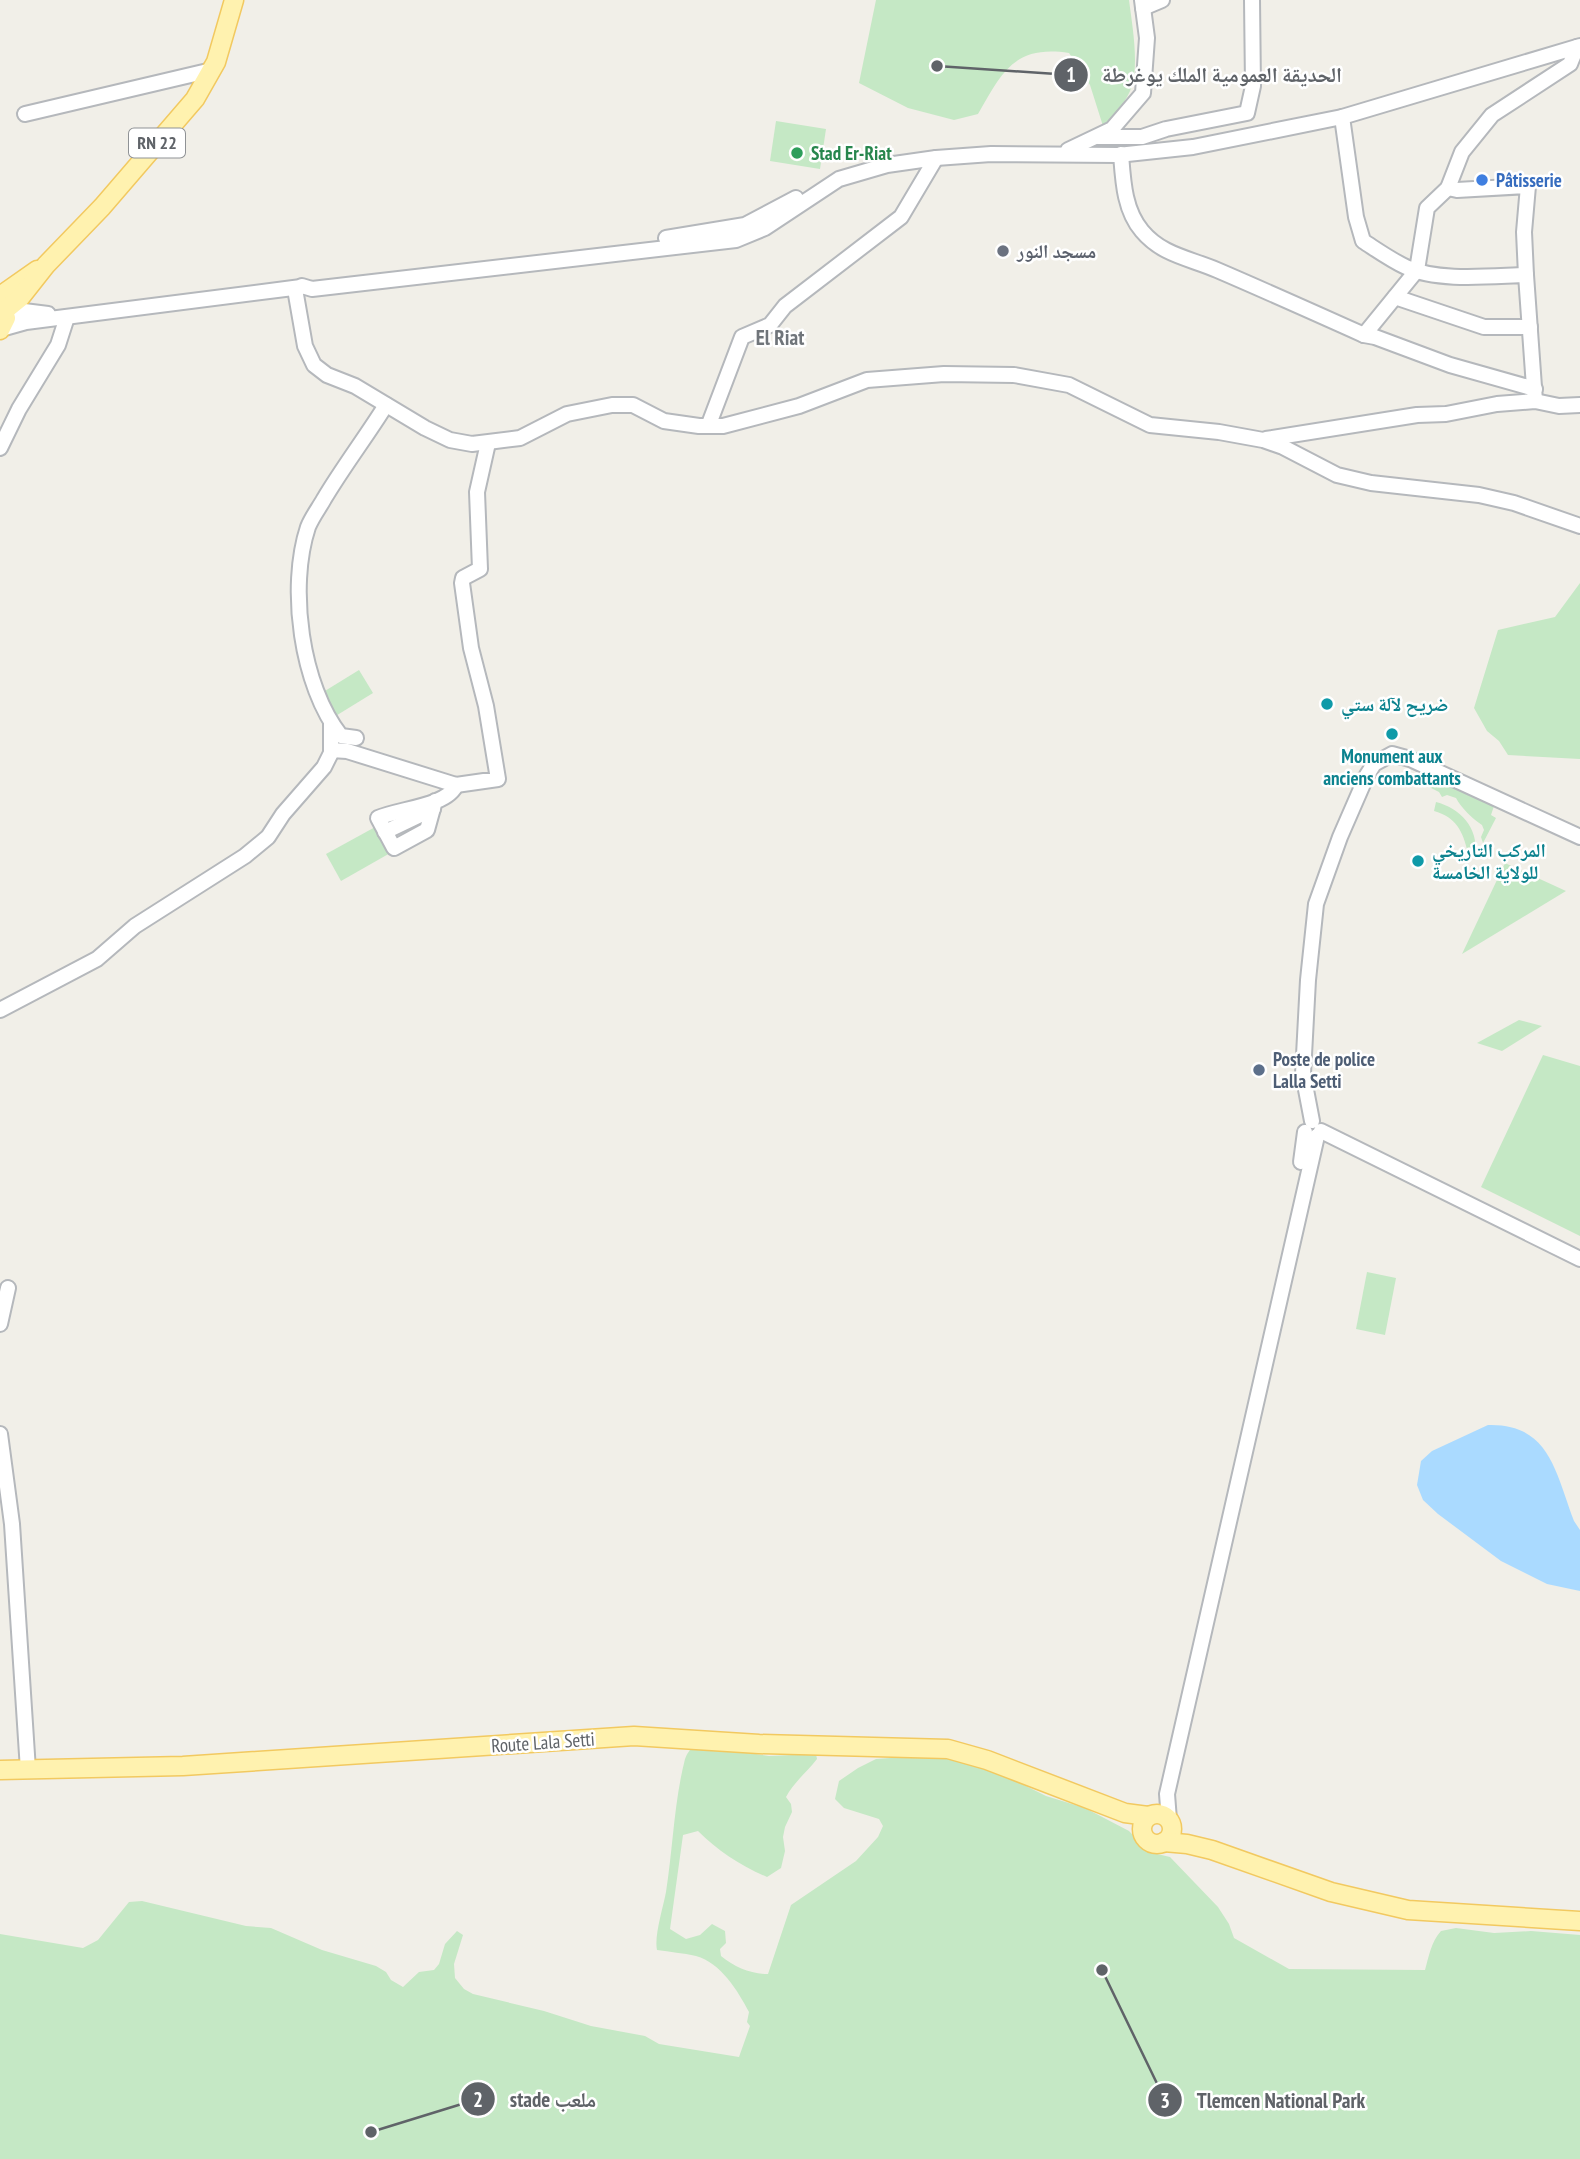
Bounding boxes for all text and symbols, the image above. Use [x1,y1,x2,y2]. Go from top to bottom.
callout: الحديقة العمومية الملك يوغرطة [1053,54,1356,96]
text: 1 [1066,61,1076,88]
text: الحديقة العمومية الملك يوغرطة [1102,61,1342,88]
road number: RN 22 [129,128,185,158]
place label: Stad Er-Riat [811,141,892,165]
marker: Stad Er-Riat [789,145,805,161]
place label: Pâtisserie [1496,168,1562,192]
marker: Pâtisserie [1474,172,1490,188]
place label: مسجد النور [1016,239,1096,263]
marker: مسجد النور [995,243,1011,259]
district label: El Riat [756,324,804,351]
place label: ضريح لآلة ستي [1341,692,1448,720]
marker: ضريح لآلة ستي [1319,696,1335,712]
marker: Monument aux anciens combattants [1384,726,1400,742]
place label: Monument aux anciens combattants [1323,744,1461,790]
place label: المركب التاريخي للولاية الخامسة [1432,838,1546,884]
marker: المركب التاريخي للولاية الخامسة [1410,853,1426,869]
place label: Poste de police Lalla Setti [1273,1047,1375,1093]
marker: Poste de police Lalla Setti [1251,1062,1267,1078]
street label: Route Lala Setti [490,1726,596,1758]
callout: stade ملعب [461,2078,610,2120]
callout: Tlemcen National Park [1148,2079,1379,2121]
text: 2 [473,2086,483,2113]
text: stade ملعب [510,2086,596,2113]
text: 3 [1160,2087,1170,2114]
text: Tlemcen National Park [1197,2087,1366,2114]

